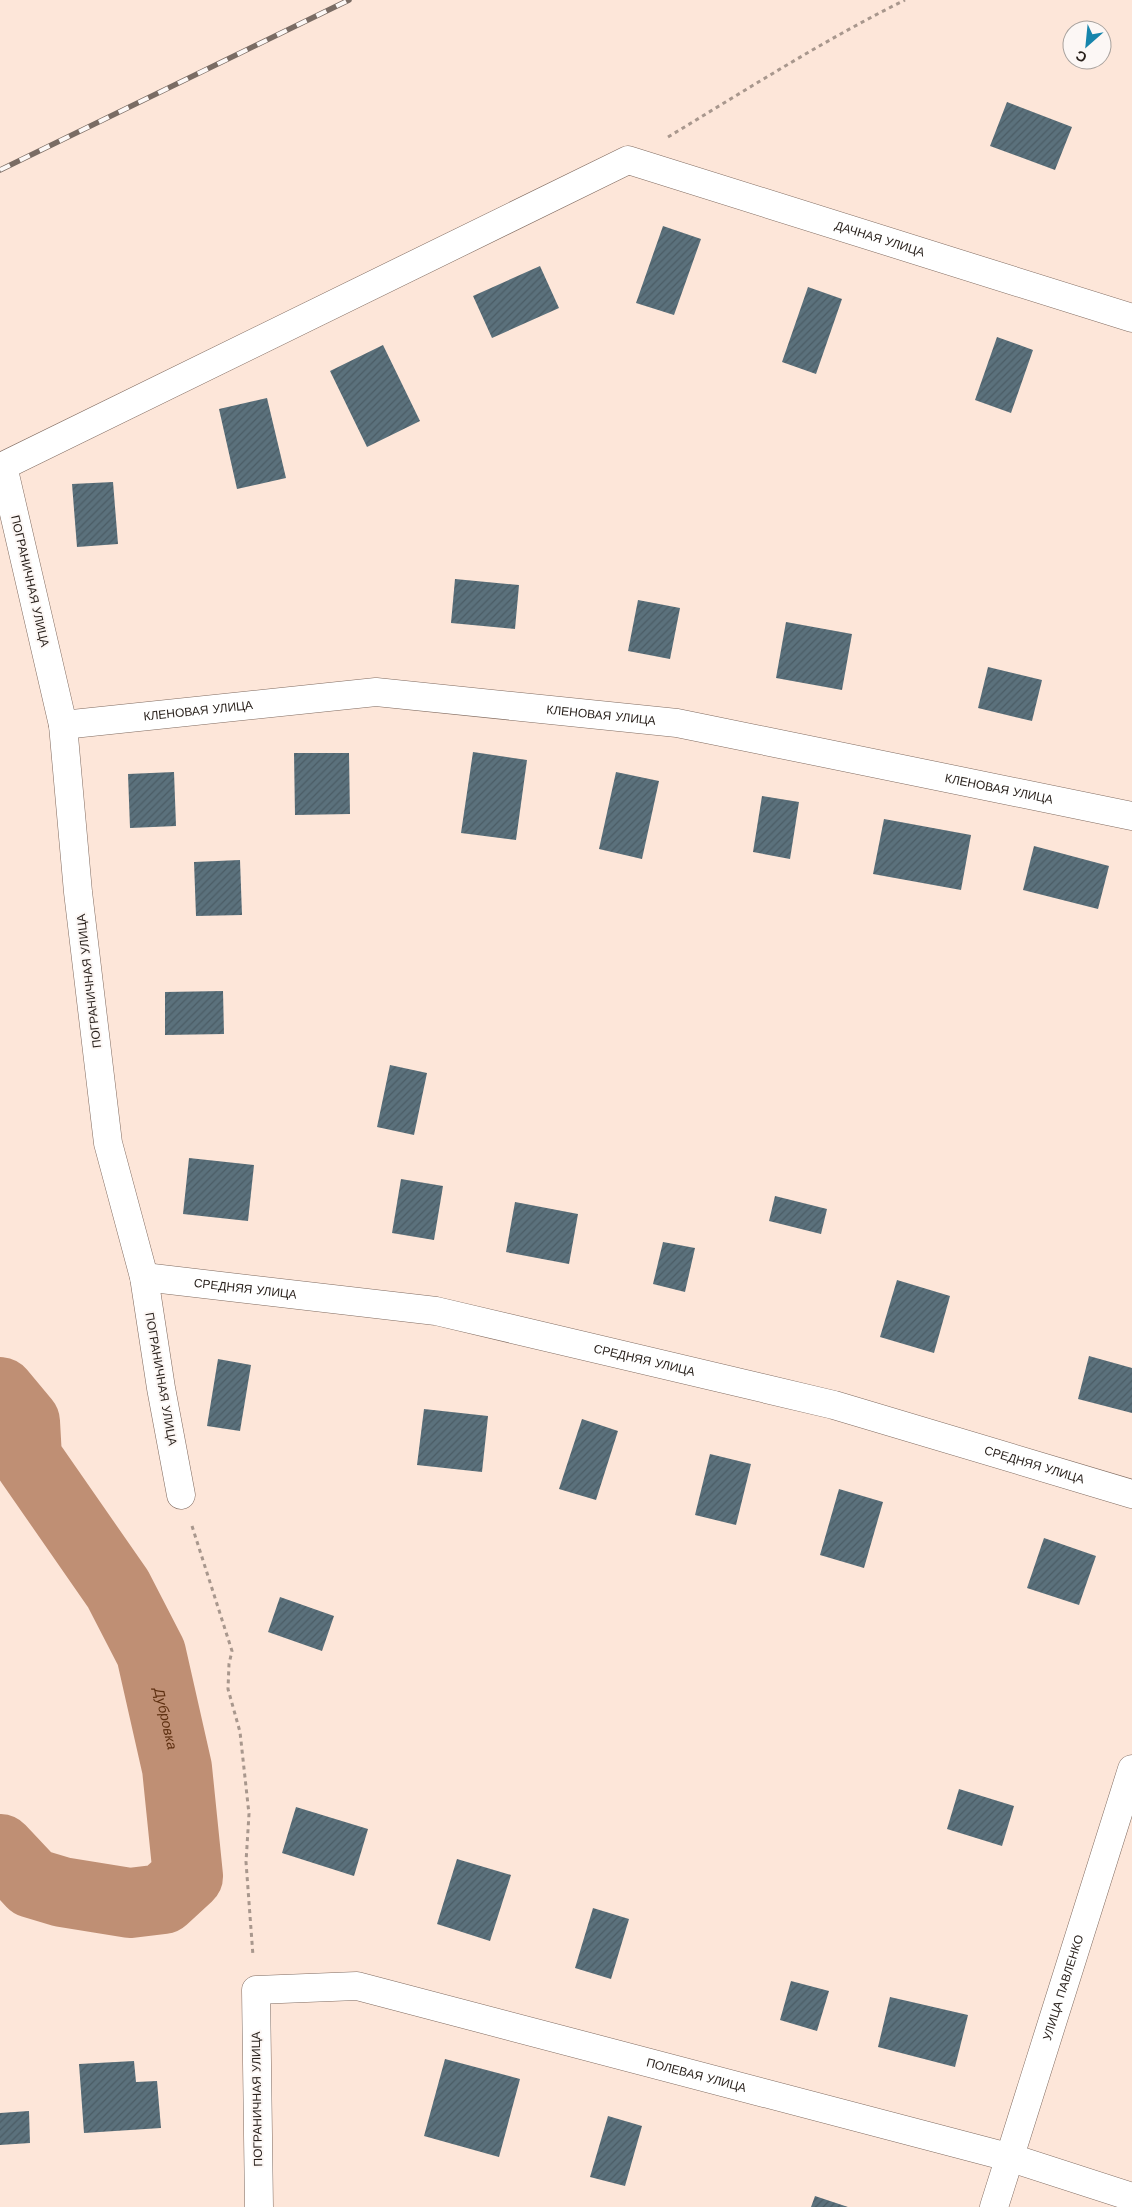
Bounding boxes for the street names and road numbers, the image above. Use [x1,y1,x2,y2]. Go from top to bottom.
street label: ДАЧНАЯ УЛИЦА [833,218,926,260]
street label: ПОГРАНИЧНАЯ УЛИЦА [8,514,52,648]
street label: КЛЕНОВАЯ УЛИЦА [143,698,254,723]
street label: КЛЕНОВАЯ УЛИЦА [546,703,656,728]
street label: КЛЕНОВАЯ УЛИЦА [944,771,1054,807]
street label: ПОГРАНИЧНАЯ УЛИЦА [74,913,104,1049]
street label: СРЕДНЯЯ УЛИЦА [193,1276,298,1302]
street label: ПОГРАНИЧНАЯ УЛИЦА [142,1311,180,1447]
street label: СРЕДНЯЯ УЛИЦА [592,1341,696,1379]
street label: СРЕДНЯЯ УЛИЦА [983,1443,1086,1486]
street label: УЛИЦА ПАВЛЕНКО [1040,1933,1086,2042]
street label: ПОГРАНИЧНАЯ УЛИЦА [249,2031,265,2167]
street label: ПОЛЕВАЯ УЛИЦА [645,2055,748,2095]

